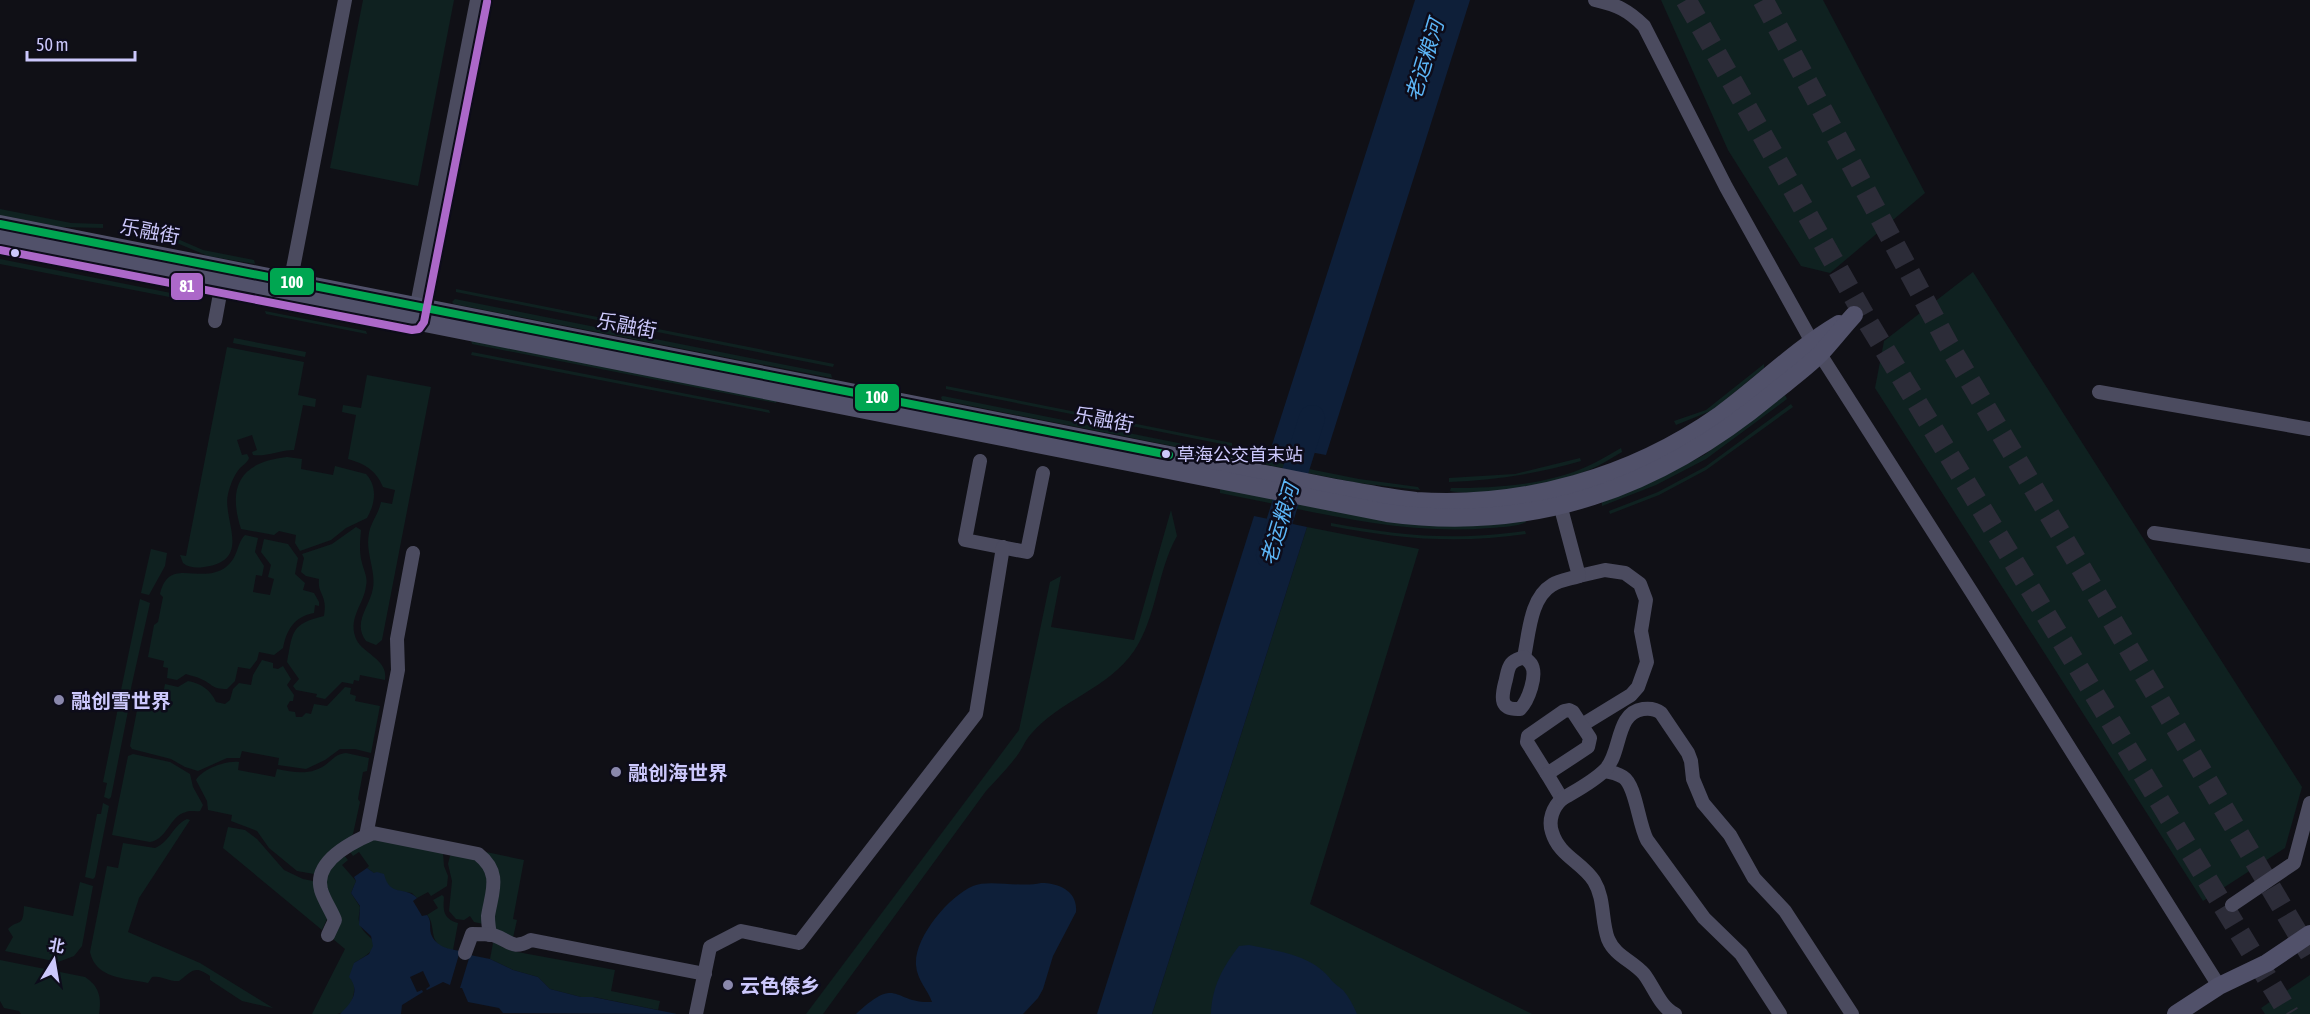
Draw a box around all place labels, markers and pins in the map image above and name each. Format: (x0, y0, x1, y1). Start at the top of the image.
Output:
unlabelled marker (9, 247, 21, 259)
place label: 草海公交首末站 (1177, 444, 1303, 465)
marker: 草海公交首末站 (1160, 448, 1172, 460)
place label: 融创雪世界 (71, 689, 171, 712)
marker: 融创雪世界 (52, 693, 66, 707)
place label: 融创海世界 (628, 761, 728, 784)
marker: 融创海世界 (609, 765, 623, 779)
place label: 云色傣乡 (740, 974, 820, 997)
marker: 云色傣乡 (721, 978, 735, 992)

